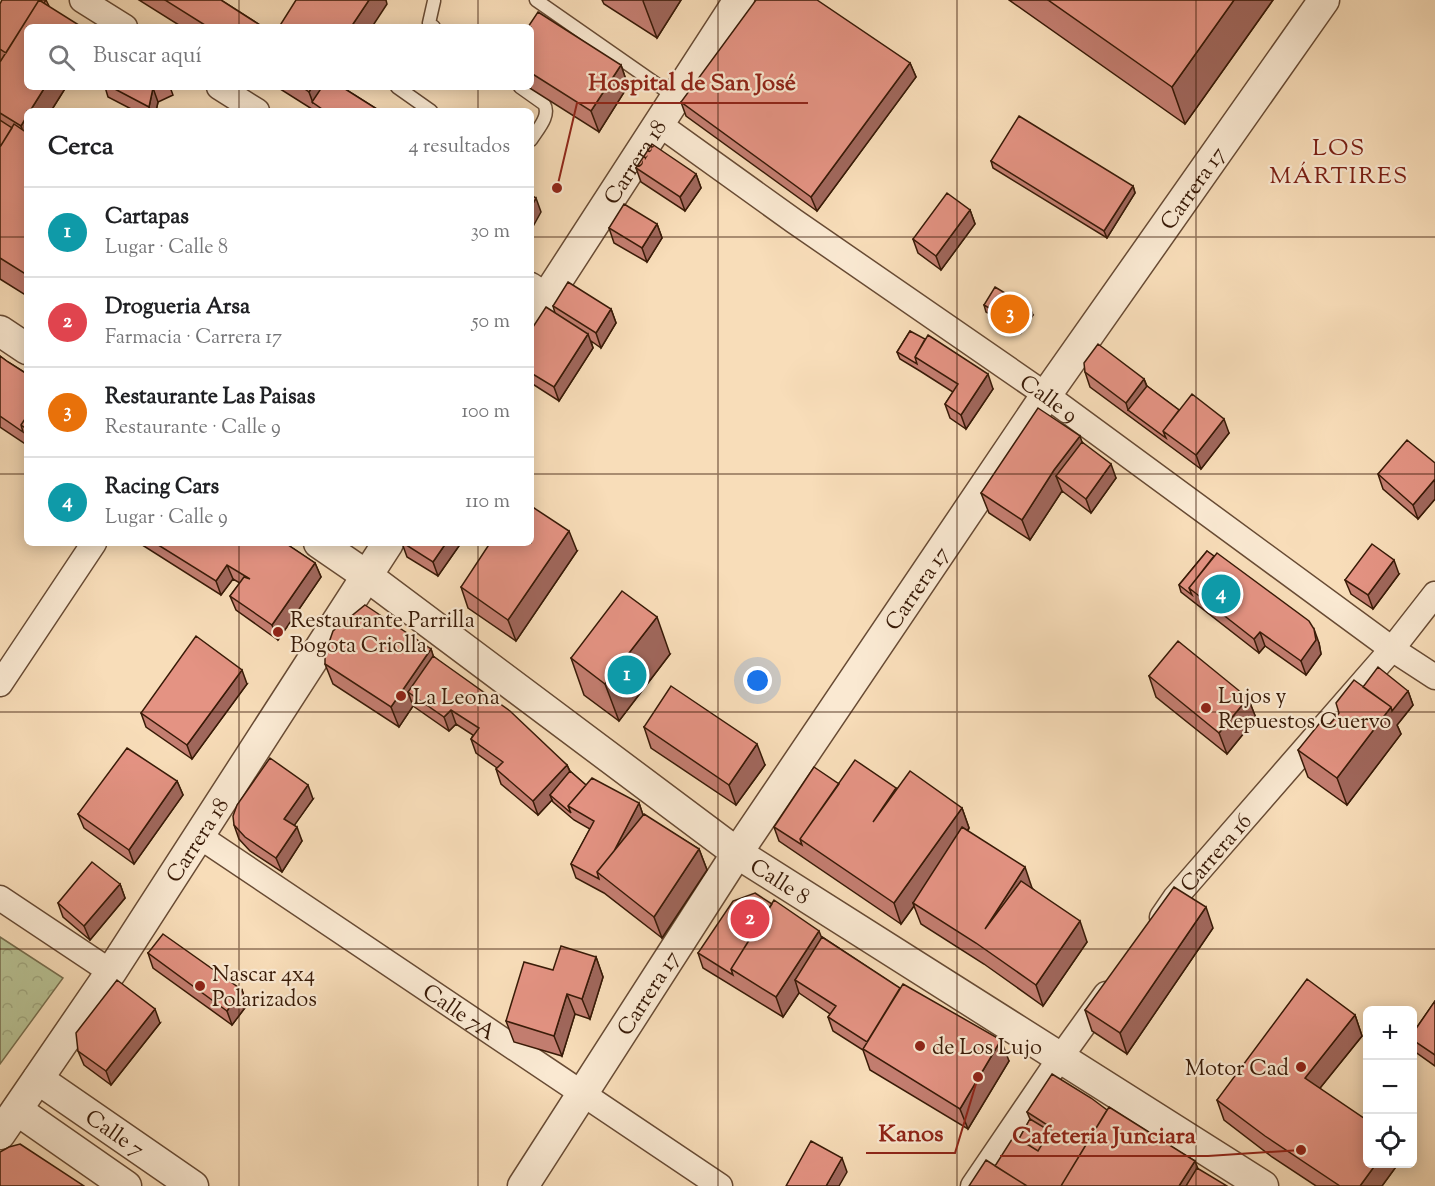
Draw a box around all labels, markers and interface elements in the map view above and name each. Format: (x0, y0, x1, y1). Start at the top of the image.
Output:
search box (24, 24, 534, 90)
icon: search (45, 41, 78, 74)
text: Buscar aquí (93, 41, 202, 73)
callout: Hospital de San José (577, 61, 808, 103)
text: Hospital de San José (588, 67, 796, 101)
street label: Carrera 18 (597, 114, 676, 212)
text: Cerca (48, 129, 114, 166)
district label: LOS MÁRTIRES (1269, 132, 1409, 194)
text: 4 resultados (408, 133, 510, 162)
street label: Carrera 17 (1154, 141, 1235, 238)
text: Cartapas (105, 202, 189, 234)
text: 1 (64, 218, 71, 247)
text: 30 m (471, 218, 510, 247)
text: Lugar · Calle 8 (105, 234, 228, 263)
text: Drogueria Arsa (105, 292, 250, 324)
pin: 3 (990, 292, 1030, 336)
text: 2 (63, 308, 72, 337)
text: 50 m (472, 308, 510, 337)
text: Farmacia · Carrera 17 (105, 324, 282, 353)
street label: Calle 9 (1012, 368, 1084, 432)
text: Restaurante Las Paisas (105, 382, 315, 414)
text: 3 (63, 398, 72, 427)
text: 100 m (461, 398, 510, 427)
text: Restaurante · Calle 9 (105, 414, 281, 443)
text: Racing Cars (105, 472, 219, 504)
text: 4 (62, 488, 73, 517)
text: 110 m (465, 488, 510, 517)
text: Lugar · Calle 9 (105, 504, 228, 533)
street label: Carrera 17 (879, 541, 959, 638)
pin: 4 (1202, 572, 1240, 616)
place label: Restaurante Parrilla Bogota Criolla (290, 606, 475, 663)
marker: Restaurante Parrilla Bogota Criolla (271, 625, 285, 639)
pin: 1 (608, 652, 646, 698)
your location (743, 666, 772, 695)
place label: Lujos y Repuestos Cuervo (1218, 682, 1391, 739)
place label: La Leona (413, 683, 500, 715)
marker: La Leona (394, 689, 408, 703)
marker: Lujos y Repuestos Cuervo (1199, 701, 1213, 715)
street label: Carrera 18 (160, 792, 238, 890)
street label: Carrera 16 (1174, 807, 1261, 901)
street label: Calle 8 (743, 852, 815, 914)
pin: 2 (730, 896, 770, 942)
street label: Carrera 17 (611, 945, 689, 1043)
place label: Nascar 4x4 Polarizados (212, 960, 317, 1017)
street label: Calle 7A (415, 977, 501, 1050)
marker: Nascar 4x4 Polarizados (193, 979, 207, 993)
map controls (1363, 1006, 1417, 1168)
button: + (1363, 1006, 1417, 1060)
place label: de Los Lujo (932, 1033, 1042, 1065)
marker: de Los Lujo (913, 1039, 927, 1053)
place label: Motor Cad (1185, 1054, 1289, 1086)
marker: Motor Cad (1294, 1060, 1308, 1074)
button: − (1363, 1060, 1417, 1114)
street label: Calle 7 (78, 1103, 150, 1167)
callout: Kanos (866, 1111, 955, 1153)
callout: Cafeteria Junciara (1000, 1114, 1208, 1156)
button: locate (1363, 1114, 1417, 1168)
text: Kanos (879, 1118, 943, 1152)
text: Cafeteria Junciara (1012, 1120, 1197, 1154)

